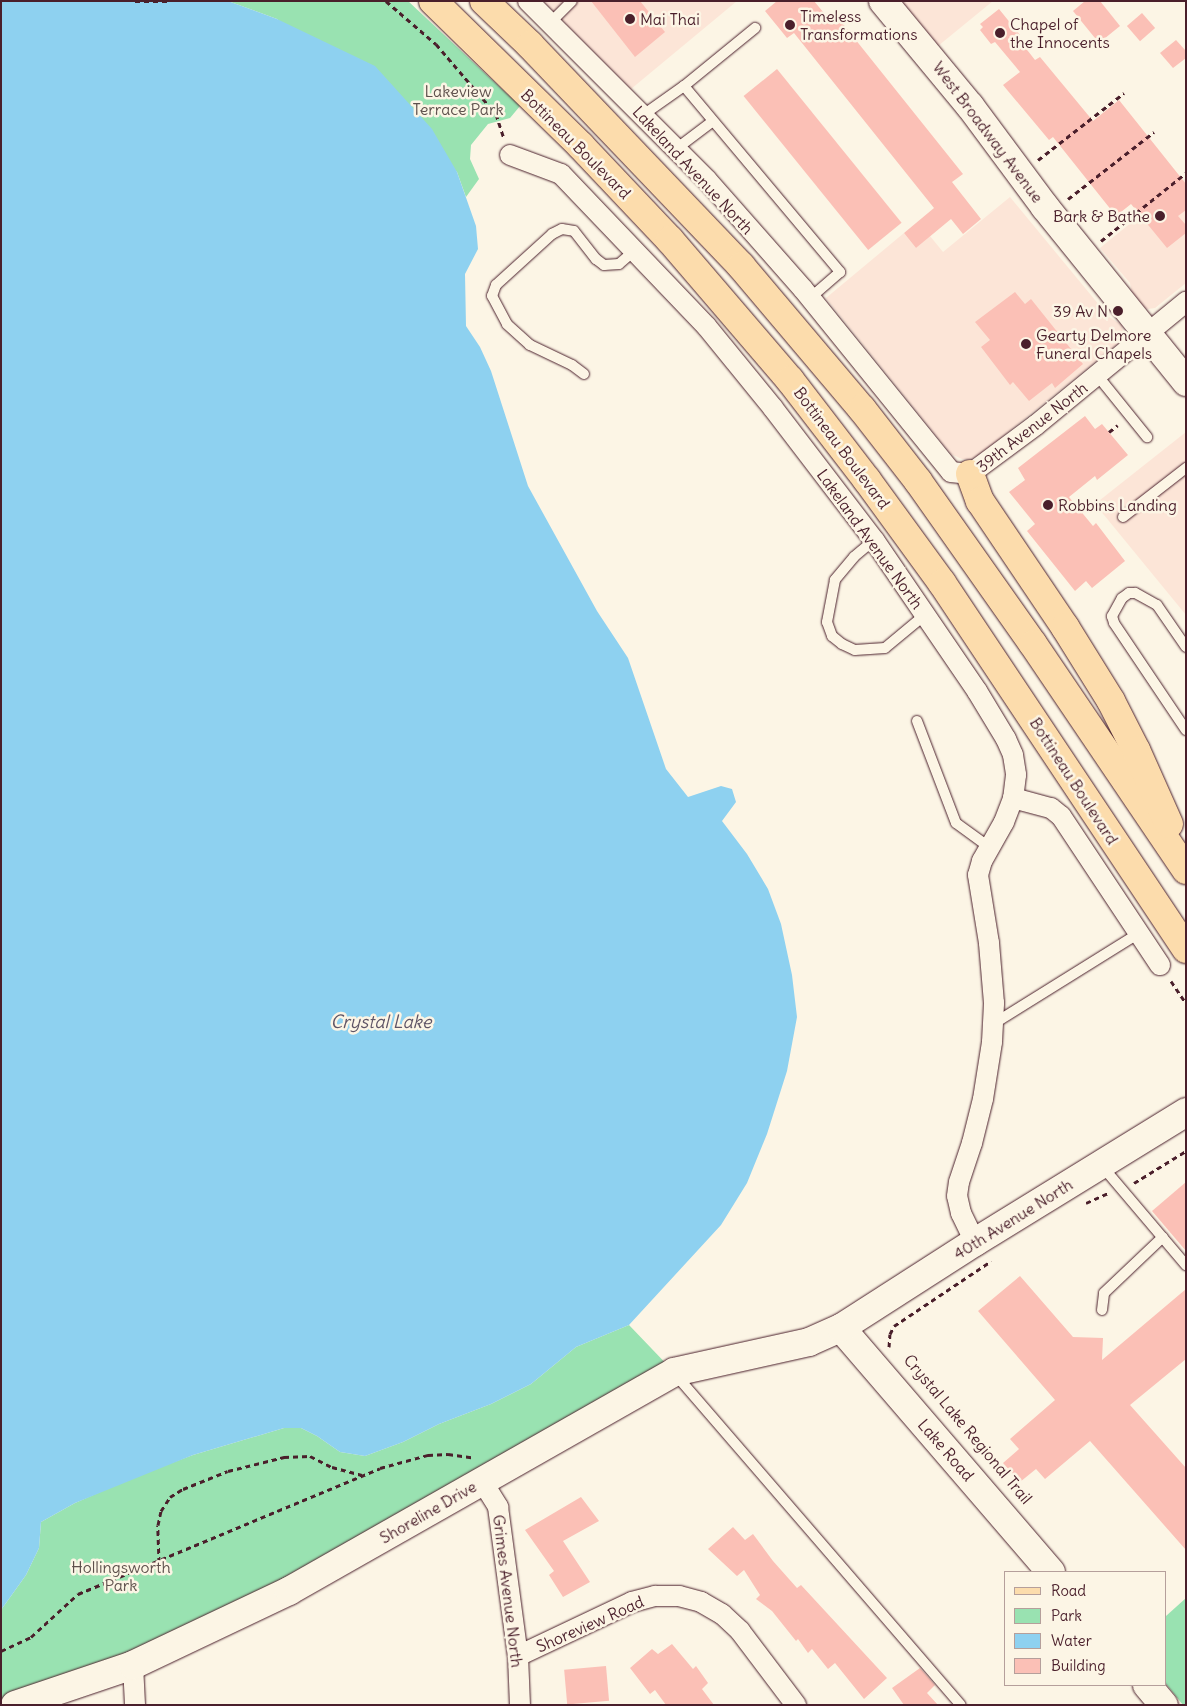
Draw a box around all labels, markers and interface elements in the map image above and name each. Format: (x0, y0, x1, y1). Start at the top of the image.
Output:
place label: Timeless Transformations (800, 6, 918, 44)
place label: Mai Thai (640, 9, 700, 29)
marker: Mai Thai (624, 13, 636, 25)
place label: Chapel of the Innocents (1010, 14, 1110, 52)
marker: Timeless Transformations (784, 19, 796, 31)
marker: Chapel of the Innocents (994, 27, 1006, 39)
street label: West Broadway Avenue (929, 58, 1047, 206)
park label: Lakeview Terrace Park (412, 81, 504, 119)
street label: Bottineau Boulevard (517, 85, 635, 203)
street label: Lakeland Avenue North (629, 102, 757, 238)
place label: Bark & Bathe (1053, 206, 1150, 226)
marker: Bark & Bathe (1154, 210, 1166, 222)
place label: 39 Av N (1053, 301, 1108, 321)
marker: 39 Av N (1112, 305, 1124, 317)
place label: Gearty Delmore Funeral Chapels (1036, 325, 1152, 363)
marker: Gearty Delmore Funeral Chapels (1020, 338, 1032, 350)
street label: 39th Avenue North (973, 378, 1091, 476)
street label: Bottineau Boulevard (790, 383, 894, 513)
street label: Lakeland Avenue North (813, 465, 927, 613)
place label: Robbins Landing (1058, 495, 1177, 515)
marker: Robbins Landing (1042, 499, 1054, 511)
street label: Bottineau Boulevard (1026, 714, 1122, 848)
water label: Crystal Lake (331, 1011, 431, 1033)
street label: 40th Avenue North (950, 1175, 1076, 1263)
street label: Crystal Lake Regional Trail (900, 1350, 1036, 1508)
street label: Lake Road (914, 1415, 978, 1485)
street label: Shoreline Drive (376, 1477, 480, 1547)
street label: Grimes Avenue North (489, 1513, 527, 1669)
park label: Hollingsworth Park (71, 1557, 171, 1595)
legend (1004, 1571, 1167, 1686)
text: Road (1051, 1581, 1086, 1600)
street label: Shoreview Road (533, 1592, 647, 1656)
text: Park (1051, 1606, 1082, 1625)
text: Water (1051, 1631, 1092, 1650)
text: Building (1051, 1656, 1106, 1675)

